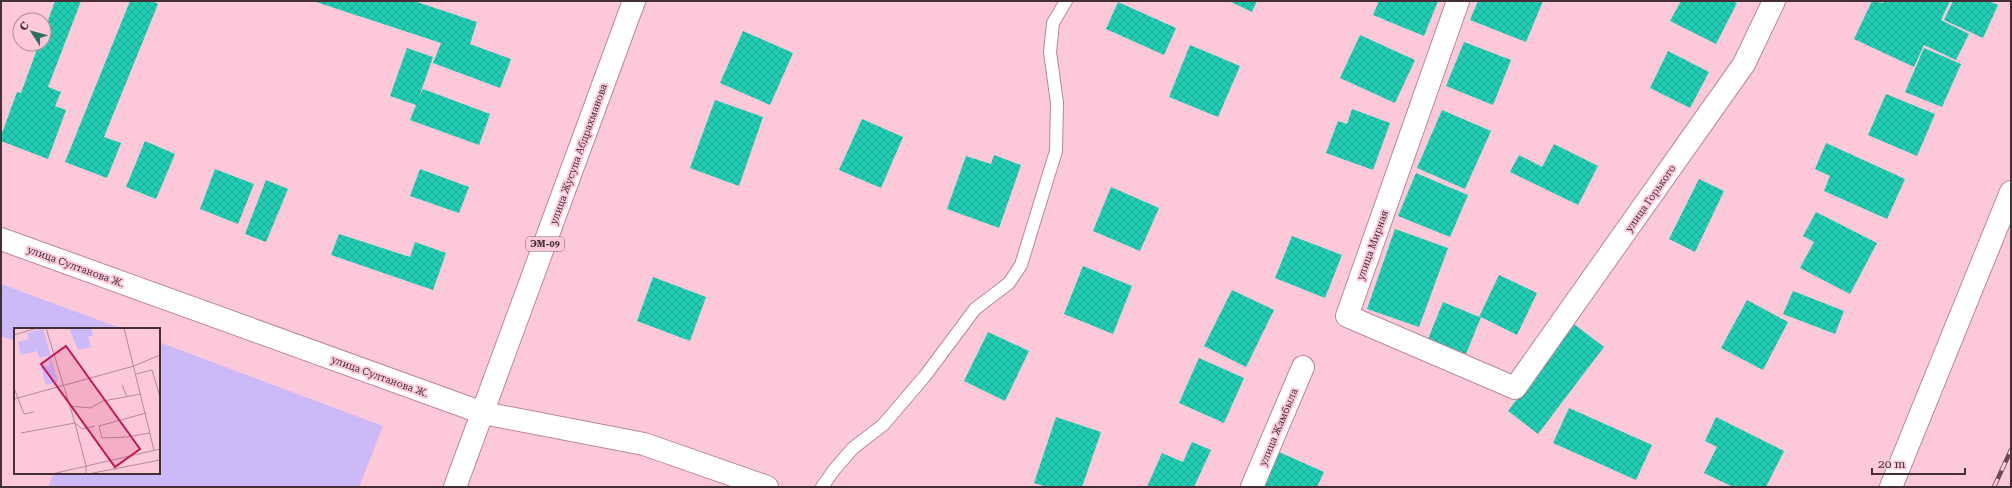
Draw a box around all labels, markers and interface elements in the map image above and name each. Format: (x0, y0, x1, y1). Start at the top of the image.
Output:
north arrow (12, 12, 52, 52)
text: С (17, 19, 32, 33)
street label: улица Жусупа Абдрахманова (548, 82, 609, 226)
street label: улица Горького (1623, 163, 1678, 234)
street label: улица Мирная (1355, 209, 1390, 282)
road number: ЭМ-09 (526, 237, 564, 251)
street label: улица Султанова Ж. (26, 244, 126, 289)
inset map (14, 328, 160, 474)
street label: улица Султанова Ж. (330, 354, 430, 399)
street label: улица Жамбыла (1257, 386, 1300, 468)
scale bar (1872, 450, 1965, 476)
text: 20 m (1878, 457, 1905, 471)

